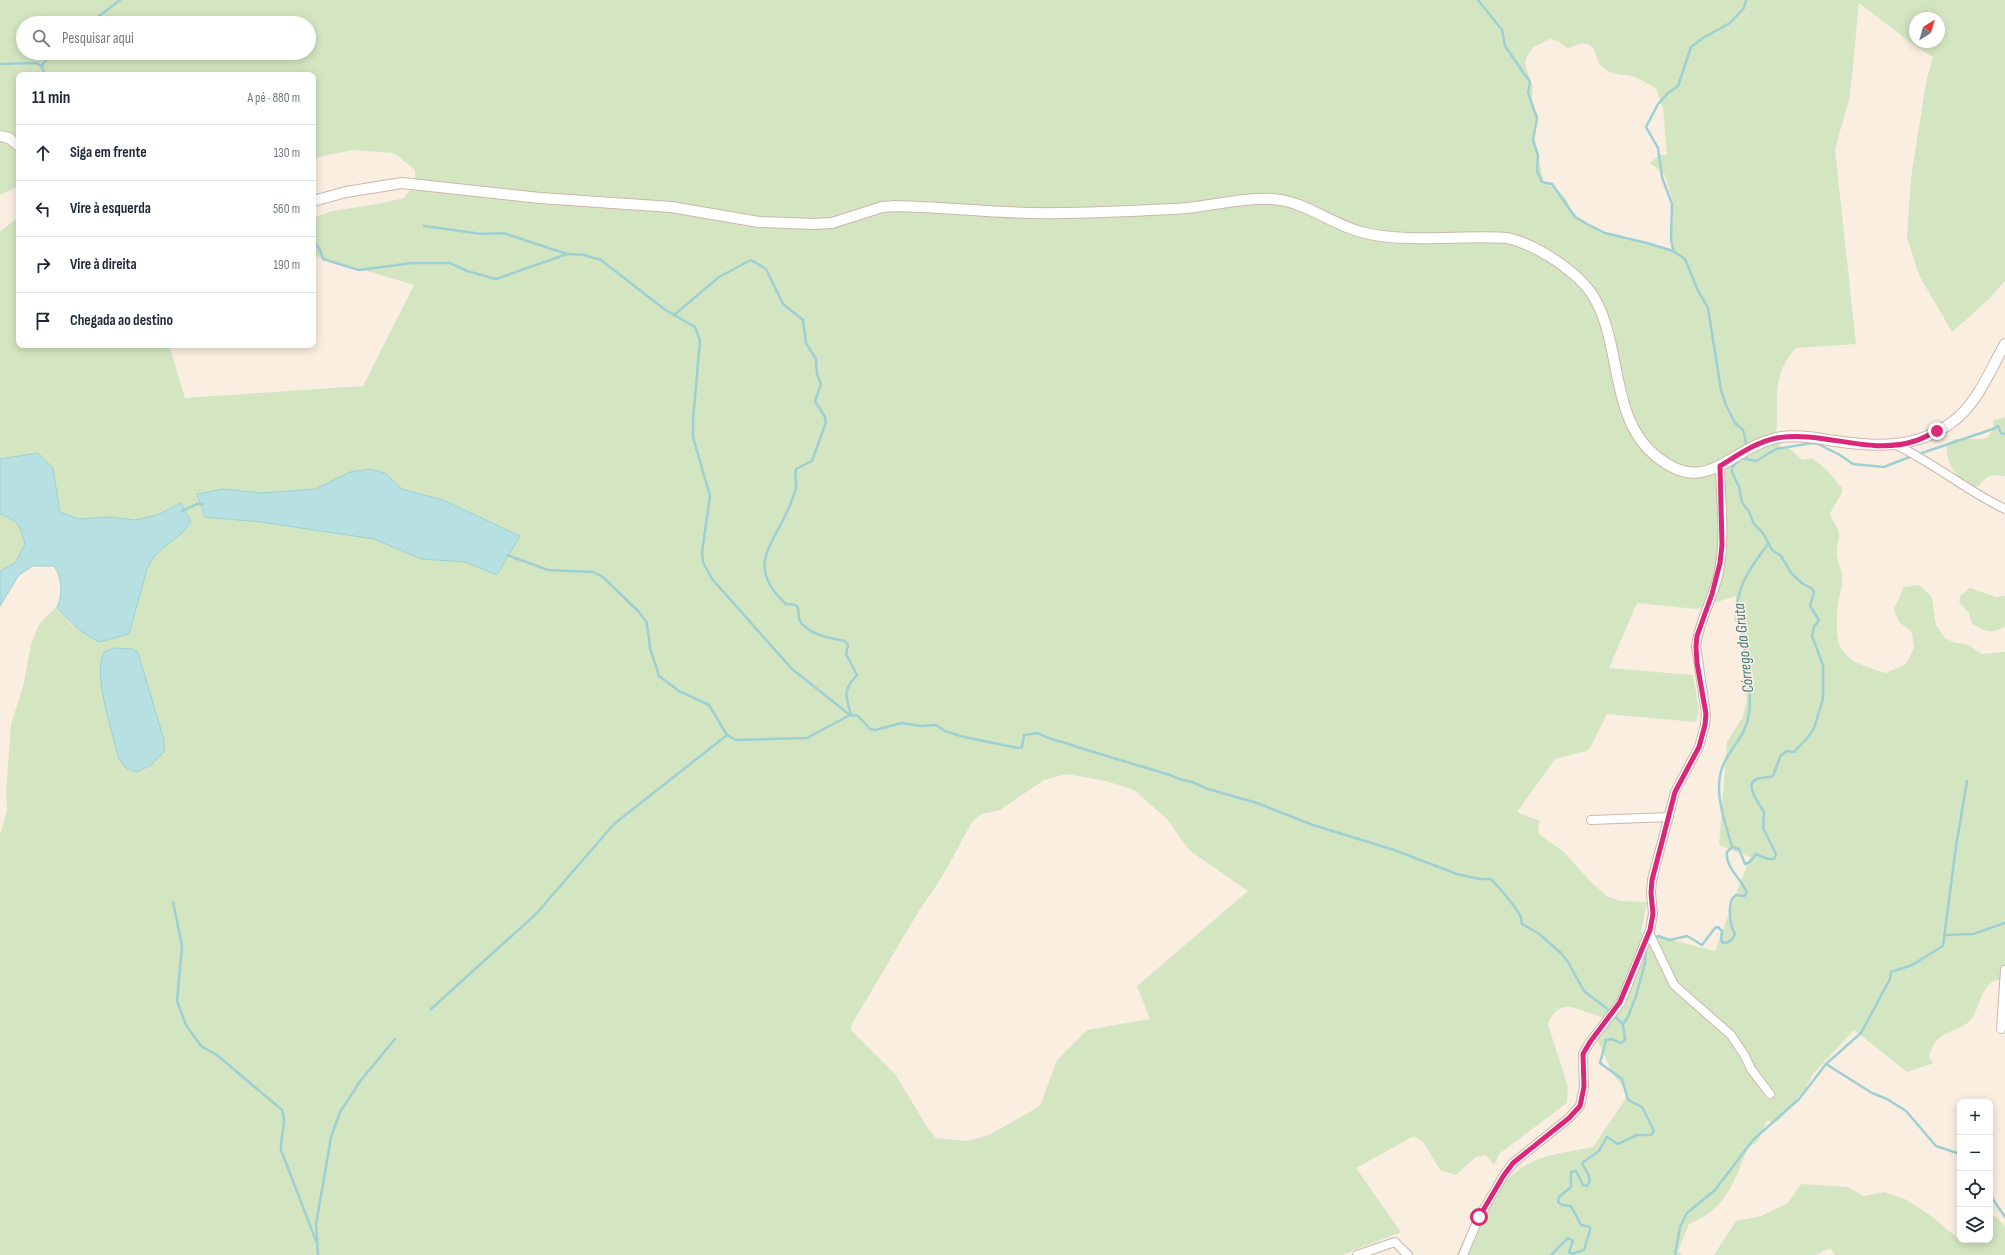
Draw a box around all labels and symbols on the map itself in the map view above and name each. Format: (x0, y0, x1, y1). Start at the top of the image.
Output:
north arrow (1909, 12, 1945, 48)
route end (1928, 422, 1946, 440)
water label: Córrego da Gruta (1730, 602, 1758, 694)
route start (1470, 1208, 1488, 1226)

